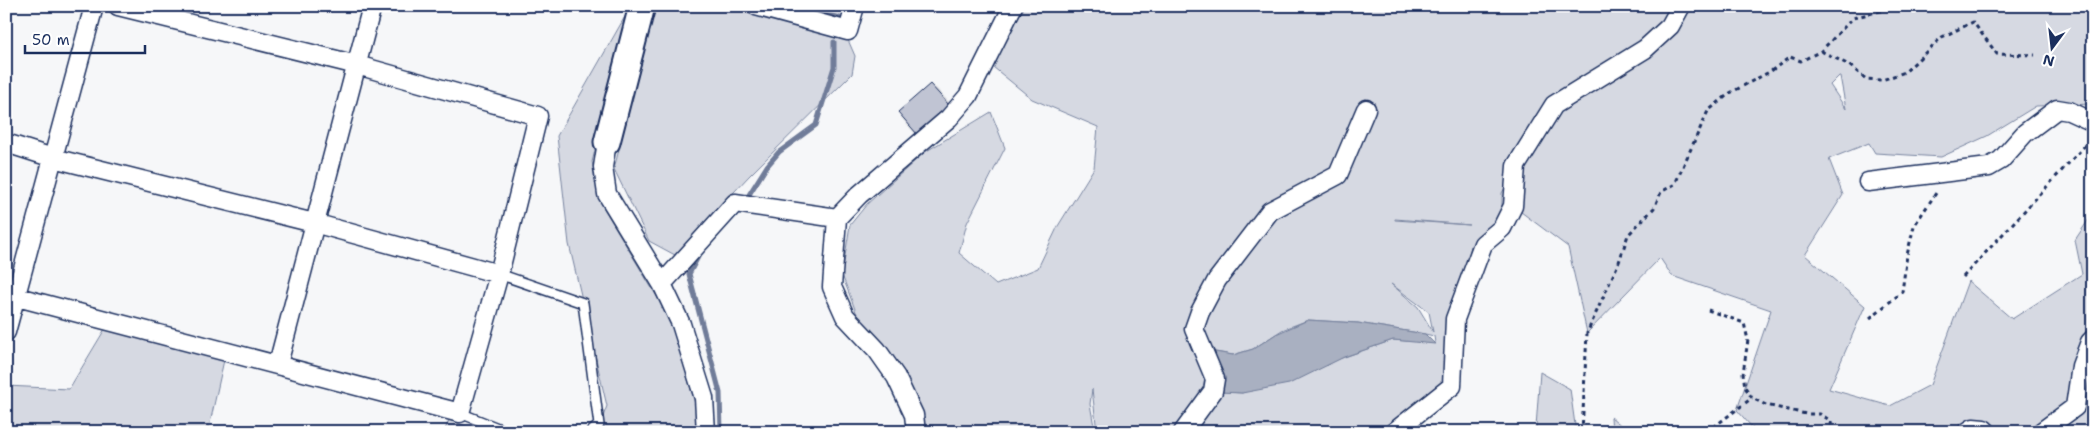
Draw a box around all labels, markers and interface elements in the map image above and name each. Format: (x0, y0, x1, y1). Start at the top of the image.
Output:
scale bar (25, 22, 145, 54)
north arrow (2026, 22, 2076, 72)
text: 50 m (32, 30, 70, 50)
text: N (2041, 50, 2056, 71)

